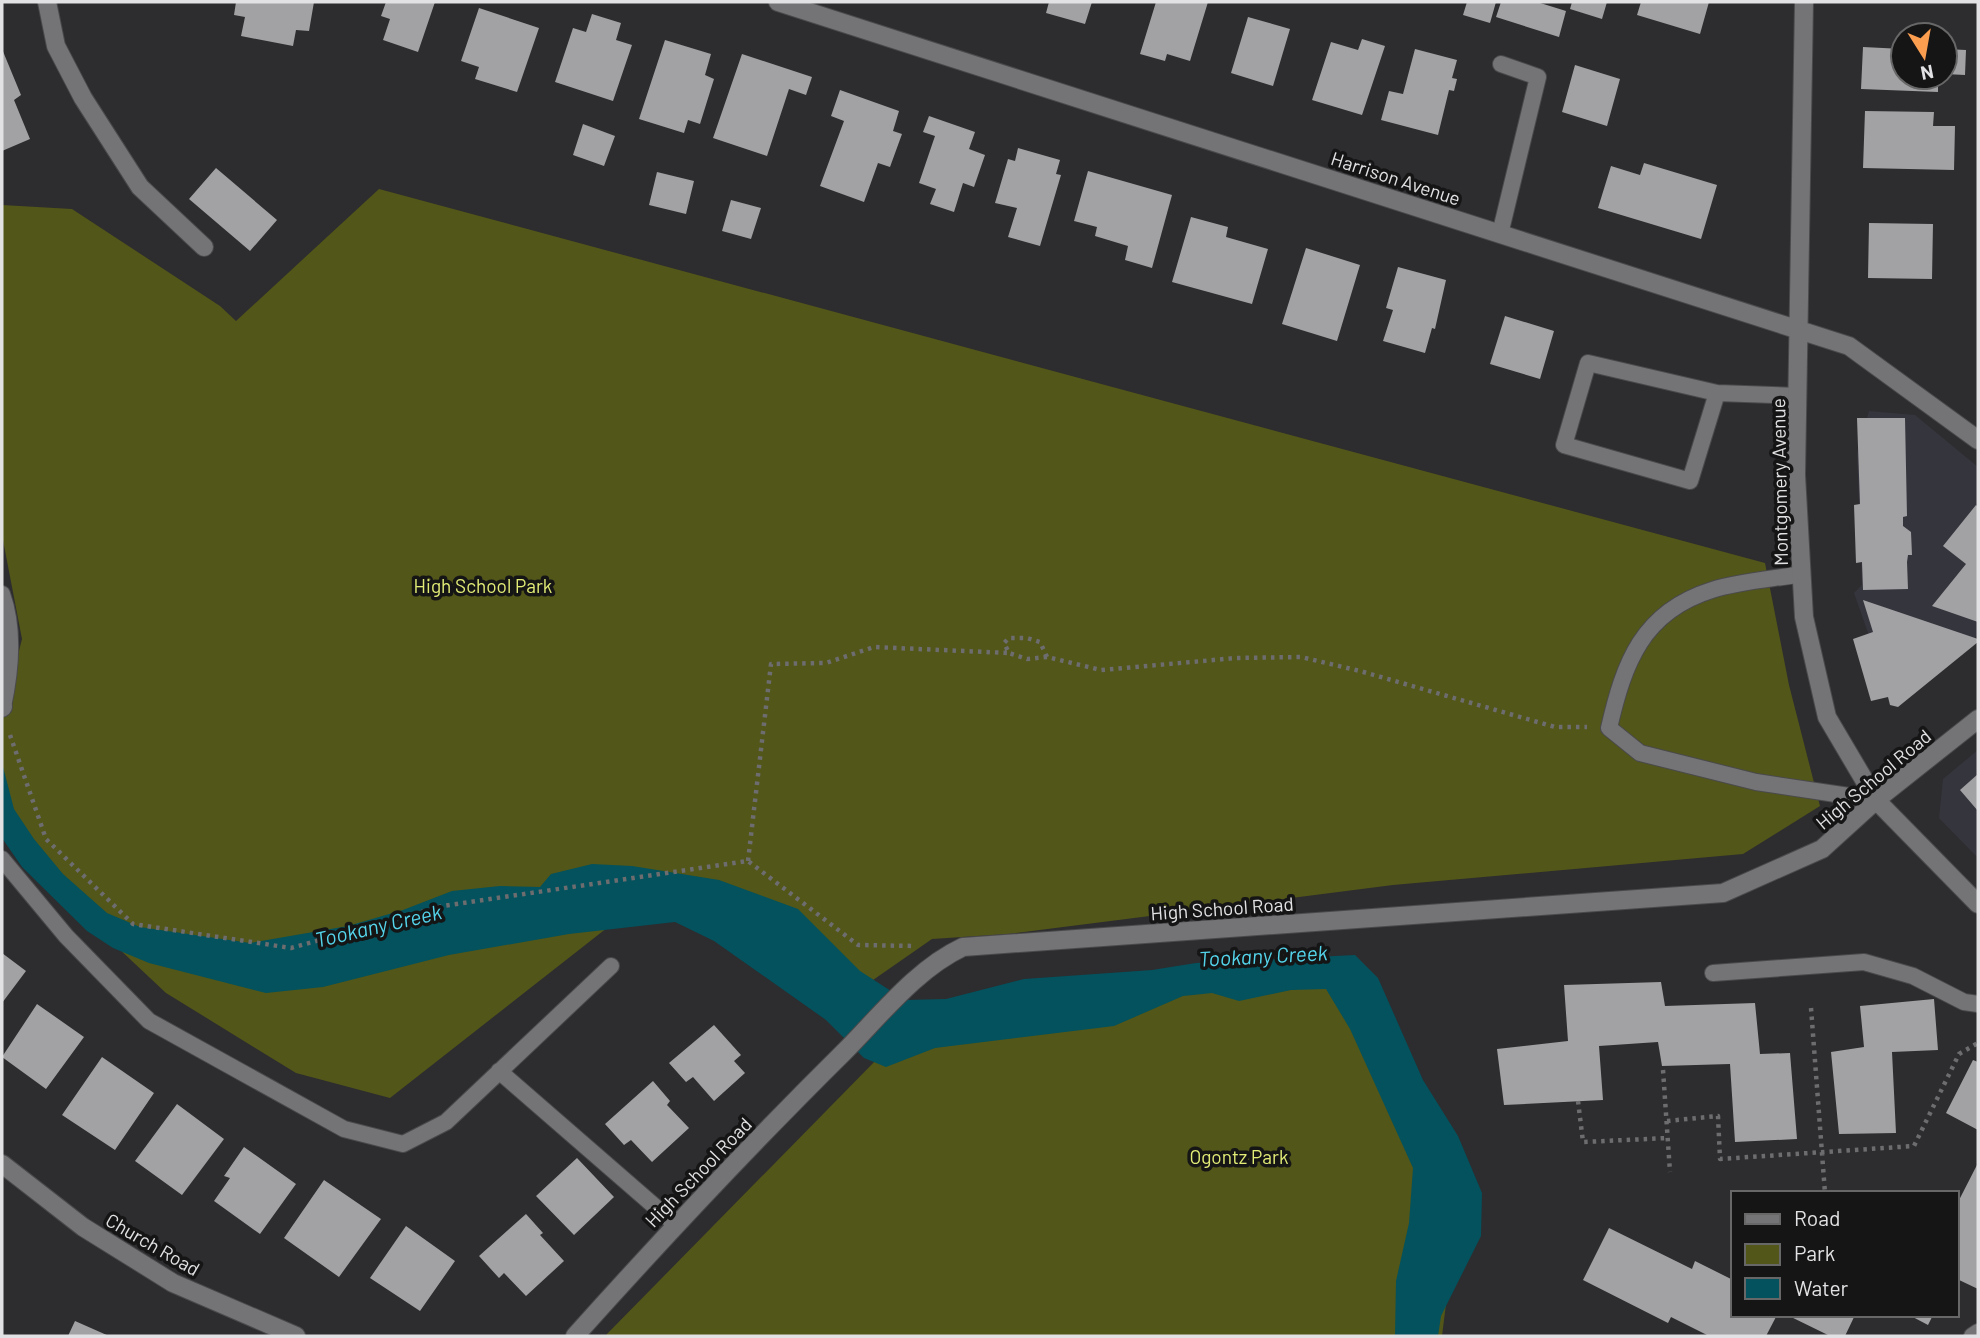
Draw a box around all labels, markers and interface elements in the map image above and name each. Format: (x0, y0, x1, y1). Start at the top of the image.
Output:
north arrow (1889, 21, 1959, 91)
text: N (1919, 61, 1936, 86)
street label: Harrison Avenue (1328, 146, 1464, 210)
street label: Montgomery Avenue (1766, 398, 1792, 566)
park label: High School Park (414, 574, 552, 597)
street label: High School Road (1811, 724, 1935, 834)
street label: High School Road (1150, 892, 1294, 924)
water label: Tookany Creek (312, 898, 445, 952)
water label: Tookany Creek (1198, 939, 1329, 971)
street label: High School Road (640, 1112, 756, 1232)
park label: Ogontz Park (1190, 1145, 1288, 1168)
legend (1731, 1191, 1959, 1317)
text: Road (1794, 1205, 1840, 1230)
street label: Church Road (102, 1208, 204, 1280)
text: Park (1794, 1240, 1835, 1265)
text: Water (1794, 1275, 1849, 1300)

